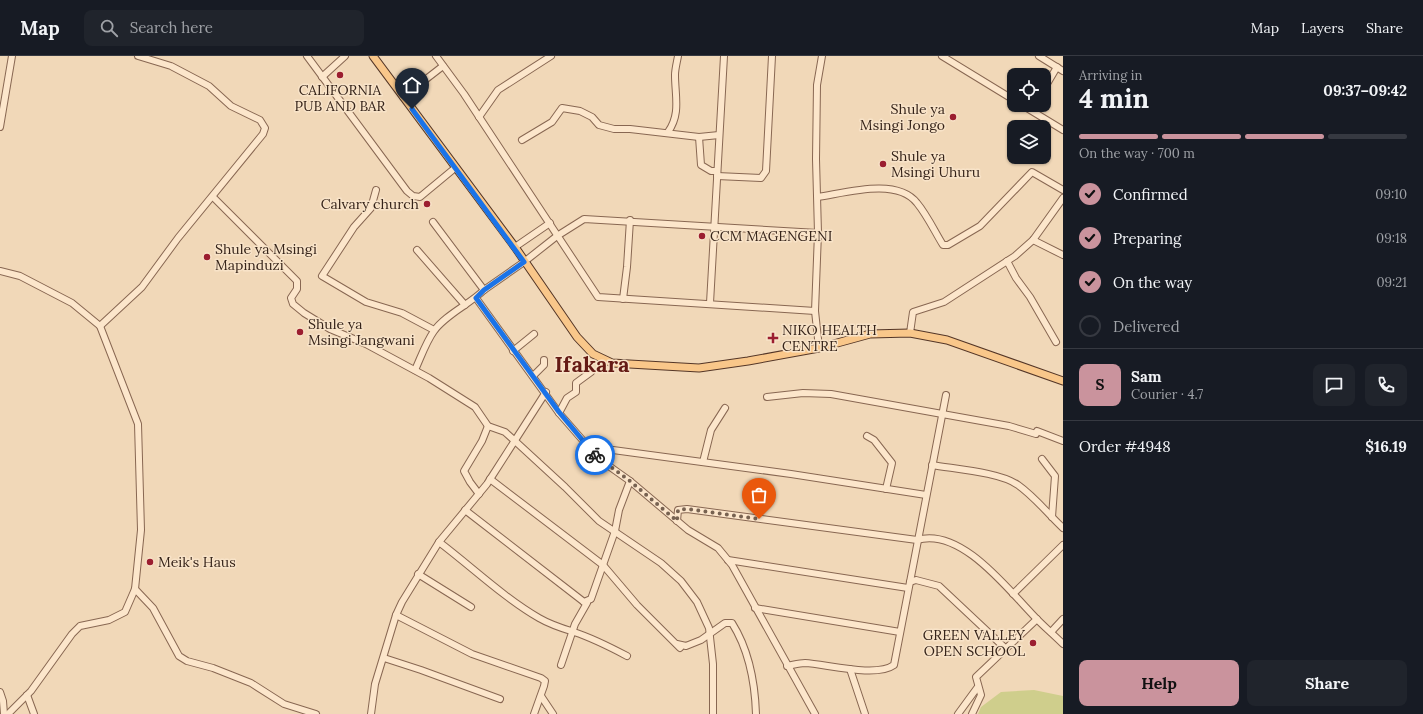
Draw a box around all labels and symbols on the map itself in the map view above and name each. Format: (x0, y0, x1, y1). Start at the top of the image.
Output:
pin (395, 68, 429, 109)
marker: CALIFORNIA PUB AND BAR (335, 70, 345, 80)
place label: CALIFORNIA PUB AND BAR (295, 81, 386, 115)
place label: Shule ya Msingi Jongo (860, 100, 945, 134)
marker: Shule ya Msingi Jongo (948, 112, 958, 122)
place label: Shule ya Msingi Uhuru (891, 147, 980, 181)
marker: Shule ya Msingi Uhuru (878, 159, 888, 169)
place label: Calvary church (321, 195, 419, 213)
marker: Calvary church (422, 199, 432, 209)
place label: CCM MAGENGENI (710, 227, 832, 245)
marker: CCM MAGENGENI (697, 231, 707, 241)
place label: Shule ya Msingi Mapinduzi (215, 240, 317, 274)
marker: Shule ya Msingi Mapinduzi (202, 252, 212, 262)
place label: Shule ya Msingi Jangwani (308, 315, 415, 349)
place label: NIKO HEALTH CENTRE (782, 321, 877, 355)
marker: Shule ya Msingi Jangwani (295, 327, 305, 337)
marker: NIKO HEALTH CENTRE (767, 332, 779, 344)
district label: Ifakara (555, 350, 630, 378)
courier (575, 435, 615, 475)
pin (742, 478, 776, 519)
place label: Meik's Haus (158, 553, 236, 571)
marker: Meik's Haus (145, 557, 155, 567)
place label: GREEN VALLEY OPEN SCHOOL (923, 626, 1026, 660)
marker: GREEN VALLEY OPEN SCHOOL (1028, 638, 1038, 648)

